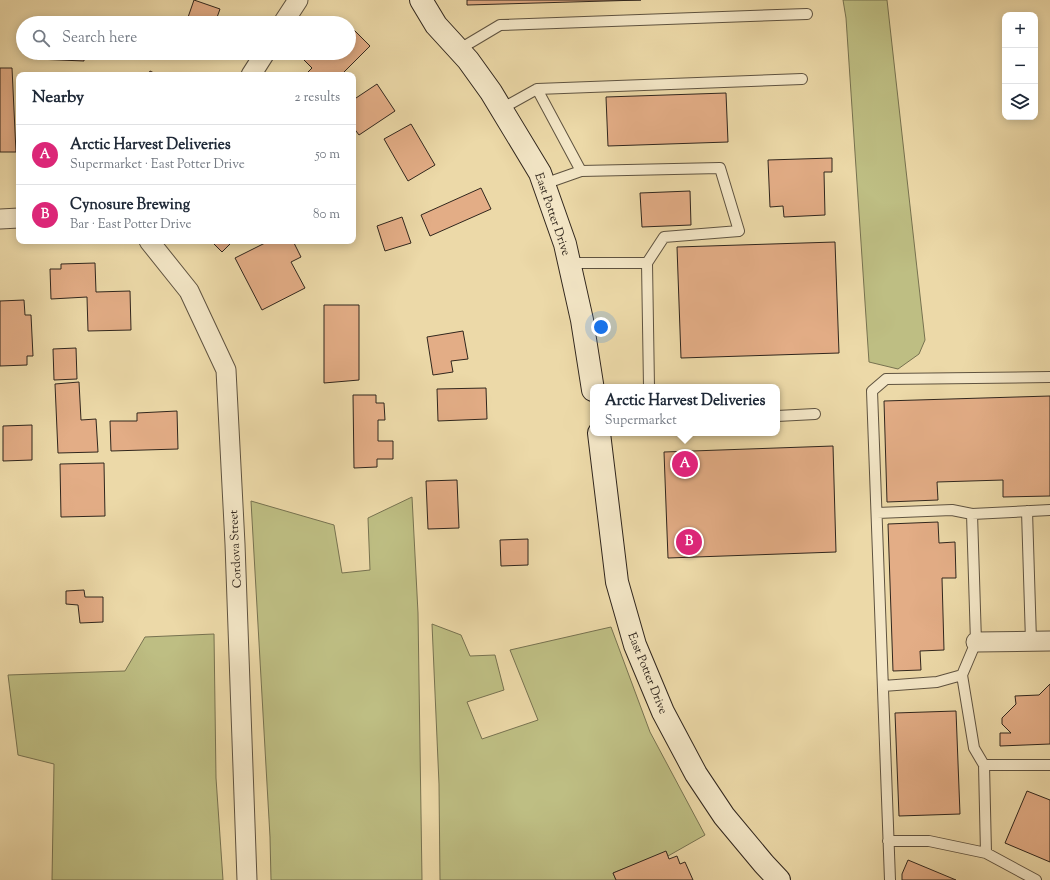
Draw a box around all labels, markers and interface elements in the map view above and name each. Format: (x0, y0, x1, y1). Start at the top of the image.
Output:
map controls (1002, 12, 1038, 120)
button: + (1002, 12, 1038, 48)
search box (16, 16, 356, 60)
icon: search (30, 27, 52, 49)
text: Search here (62, 28, 137, 49)
button: − (1002, 48, 1038, 84)
button: layers (1002, 84, 1038, 120)
text: Nearby (32, 86, 84, 110)
text: 2 results (295, 89, 340, 107)
text: Arctic Harvest Deliveries (70, 135, 231, 156)
text: A (40, 146, 50, 164)
text: 50 m (315, 146, 340, 164)
text: Supermarket · East Potter Drive (70, 156, 245, 174)
street label: East Potter Drive (529, 170, 575, 259)
text: Cynosure Brewing (70, 195, 190, 216)
text: B (41, 206, 49, 224)
text: 80 m (313, 206, 340, 224)
text: Bar · East Potter Drive (70, 216, 192, 234)
your location (591, 317, 611, 337)
popup (590, 384, 780, 436)
text: Arctic Harvest Deliveries (605, 391, 765, 412)
text: Supermarket (605, 412, 677, 430)
pin: A (672, 449, 698, 479)
street label: Cordova Street (225, 509, 247, 589)
pin: B (676, 527, 702, 557)
street label: East Potter Drive (623, 630, 672, 717)

